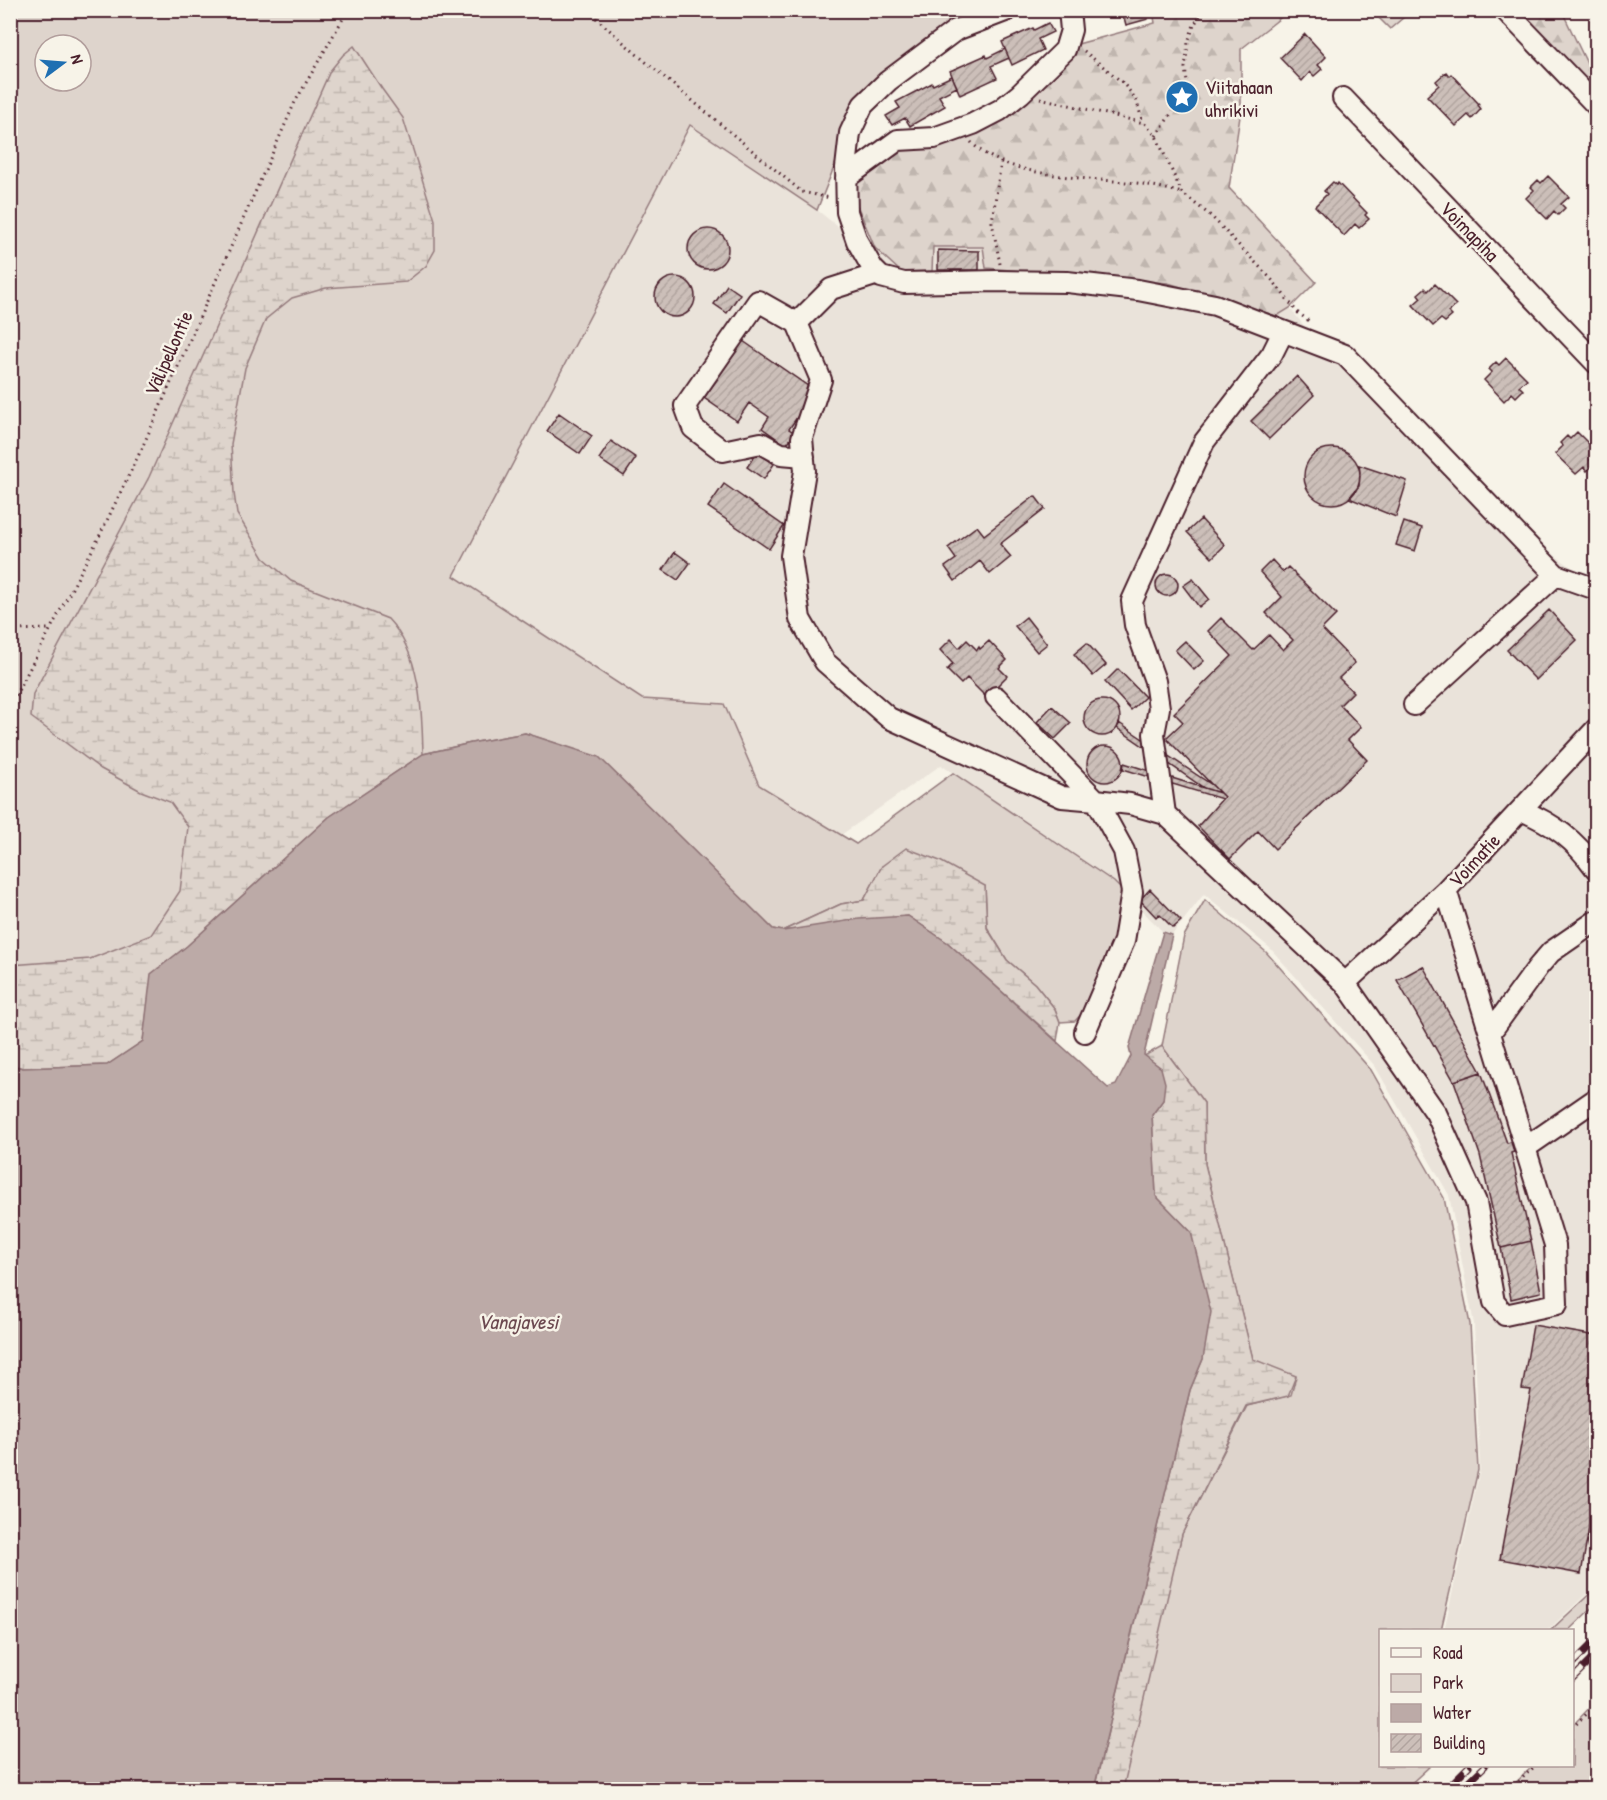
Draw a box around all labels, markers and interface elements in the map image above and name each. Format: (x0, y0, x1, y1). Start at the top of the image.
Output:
north arrow (33, 33, 93, 93)
text: N (66, 52, 89, 66)
place label: Viitahaan uhrikivi (1205, 73, 1273, 123)
place icon: Viitahaan uhrikivi (1164, 79, 1200, 115)
street label: Voimapiha (1434, 195, 1506, 267)
street label: Välipellontie (137, 306, 199, 400)
street label: Voimatie (1442, 827, 1506, 893)
water label: Vanajavesi (478, 1307, 561, 1336)
legend (1379, 1629, 1574, 1767)
text: Road (1433, 1640, 1463, 1665)
text: Park (1433, 1670, 1464, 1695)
text: Water (1433, 1700, 1471, 1725)
text: Building (1433, 1730, 1485, 1755)

